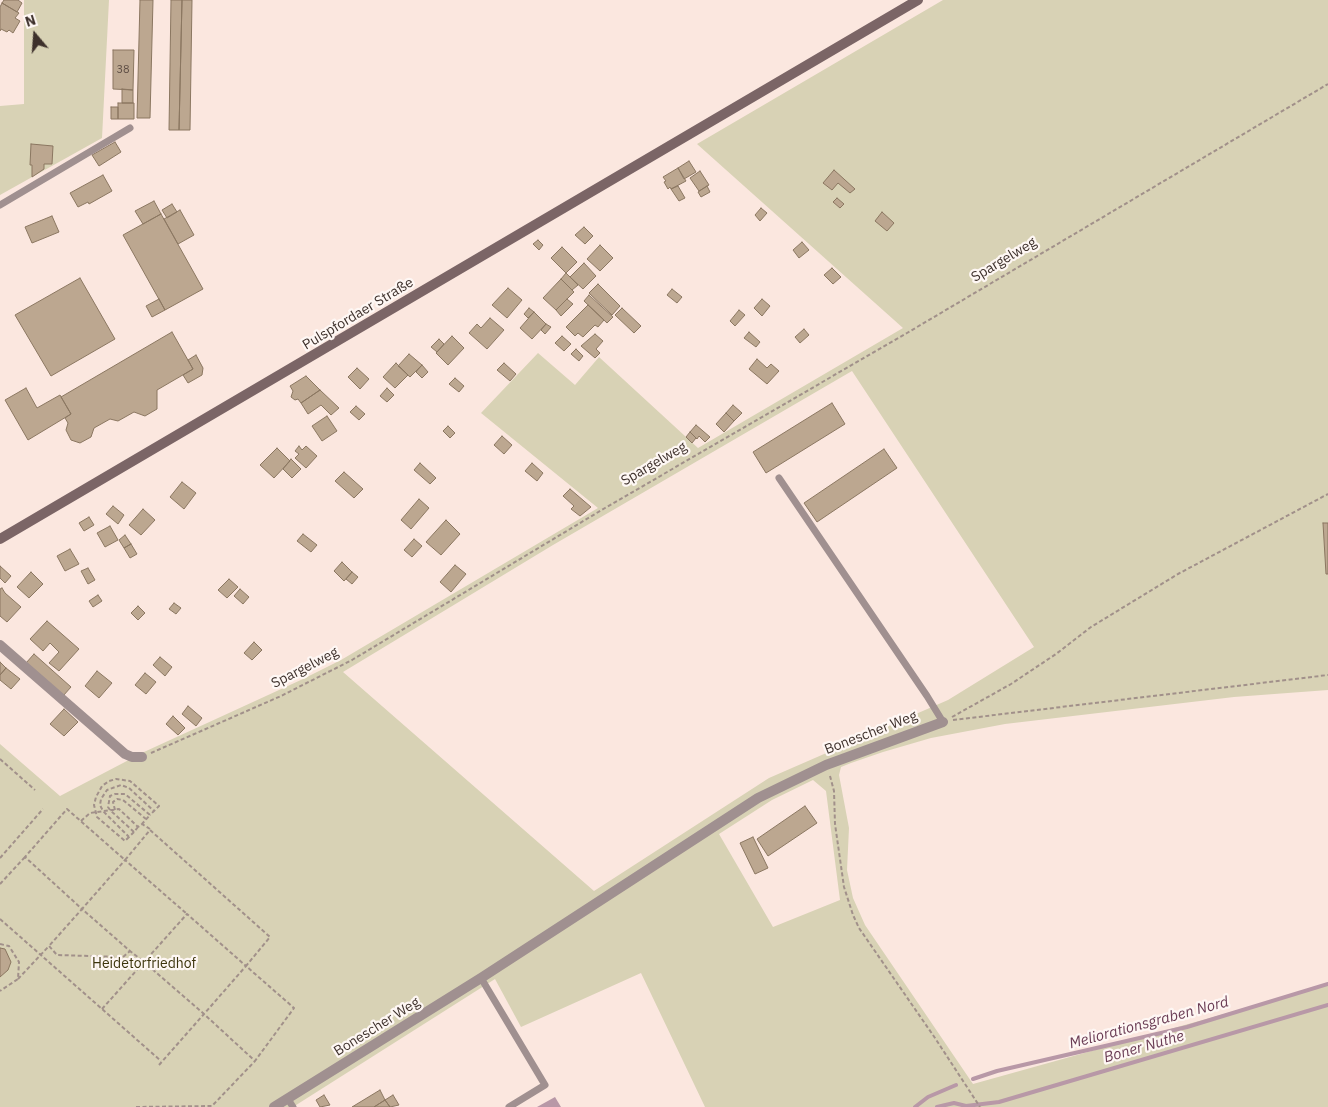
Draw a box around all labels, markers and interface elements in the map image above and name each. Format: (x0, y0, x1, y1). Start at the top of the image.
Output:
north arrow (10, 10, 60, 60)
text: N (23, 11, 38, 31)
house number: 38 (116, 63, 130, 77)
street label: Spargelweg (968, 234, 1040, 286)
street label: Pulspfordaer Straße (299, 274, 417, 354)
street label: Spargelweg (618, 438, 690, 490)
street label: Spargelweg (269, 644, 341, 692)
street label: Bonescher Weg (822, 708, 920, 758)
park label: Heidetorfriedhof (92, 956, 196, 972)
water label: Meliorationsgraben Nord (1067, 993, 1231, 1053)
street label: Bonescher Weg (331, 994, 423, 1060)
water label: Boner Nuthe (1102, 1027, 1186, 1067)

